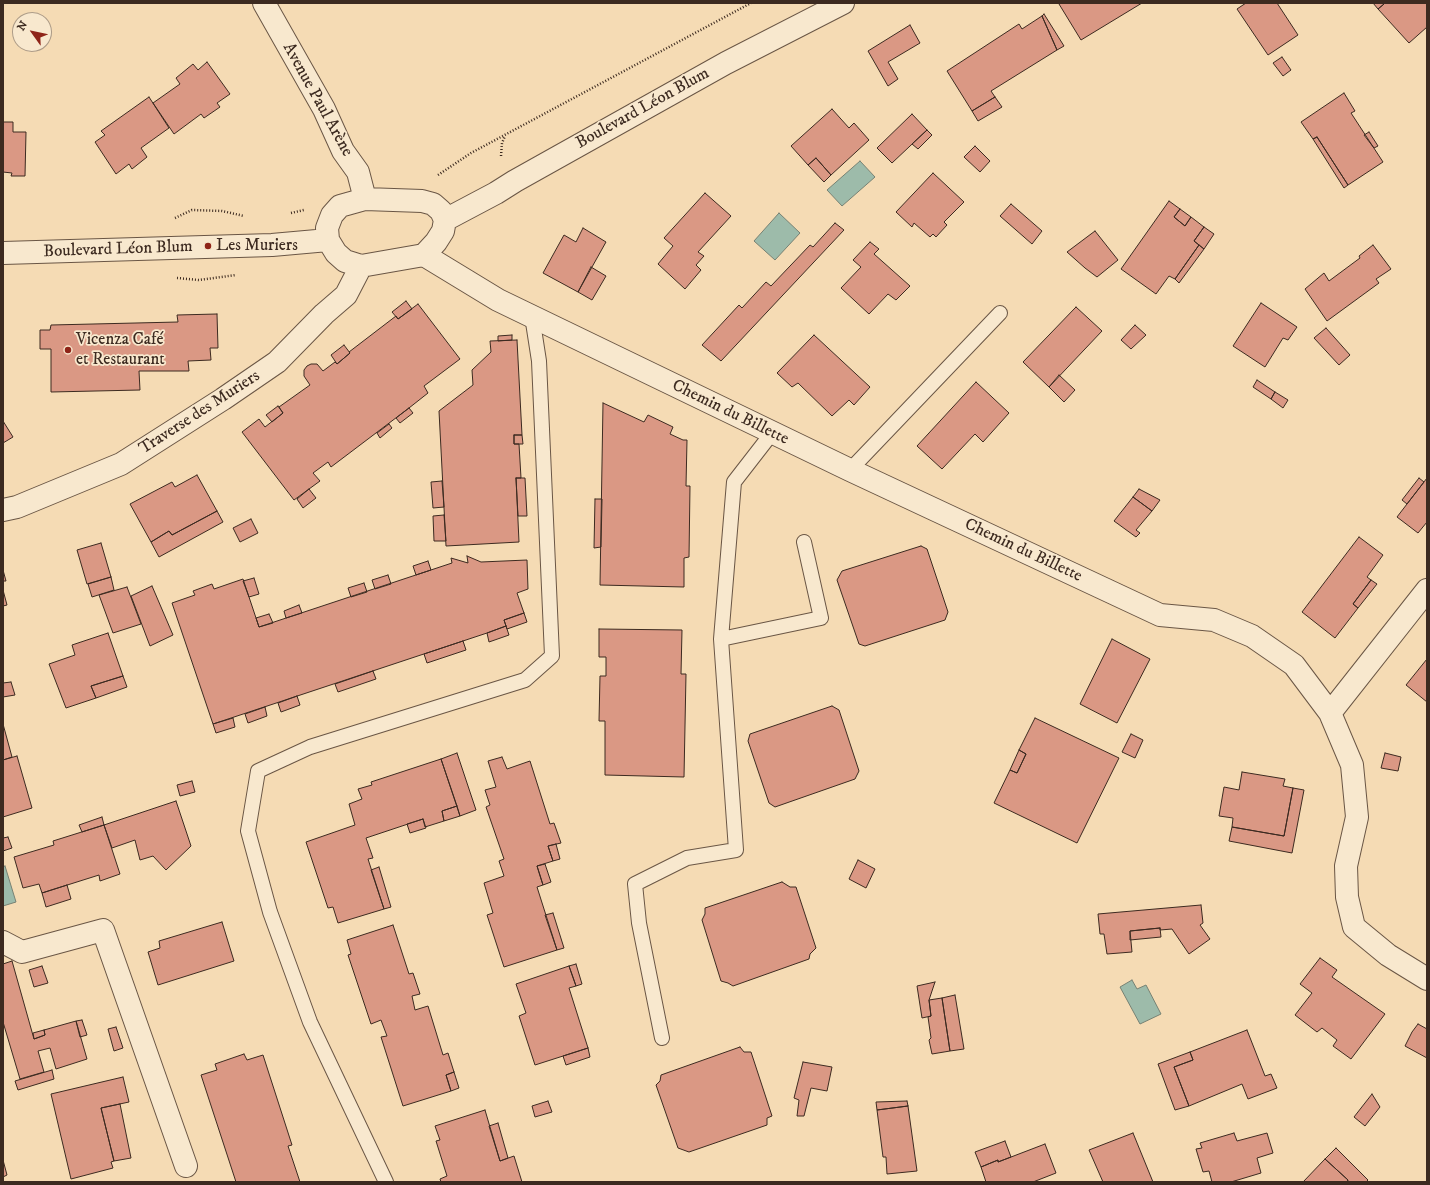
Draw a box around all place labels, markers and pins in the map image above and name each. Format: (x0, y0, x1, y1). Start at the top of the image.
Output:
place label: Les Muriers (216, 236, 298, 256)
marker: Les Muriers (203, 241, 213, 251)
place label: Vicenza Café et Restaurant (76, 330, 165, 370)
marker: Vicenza Café et Restaurant (63, 345, 73, 355)

